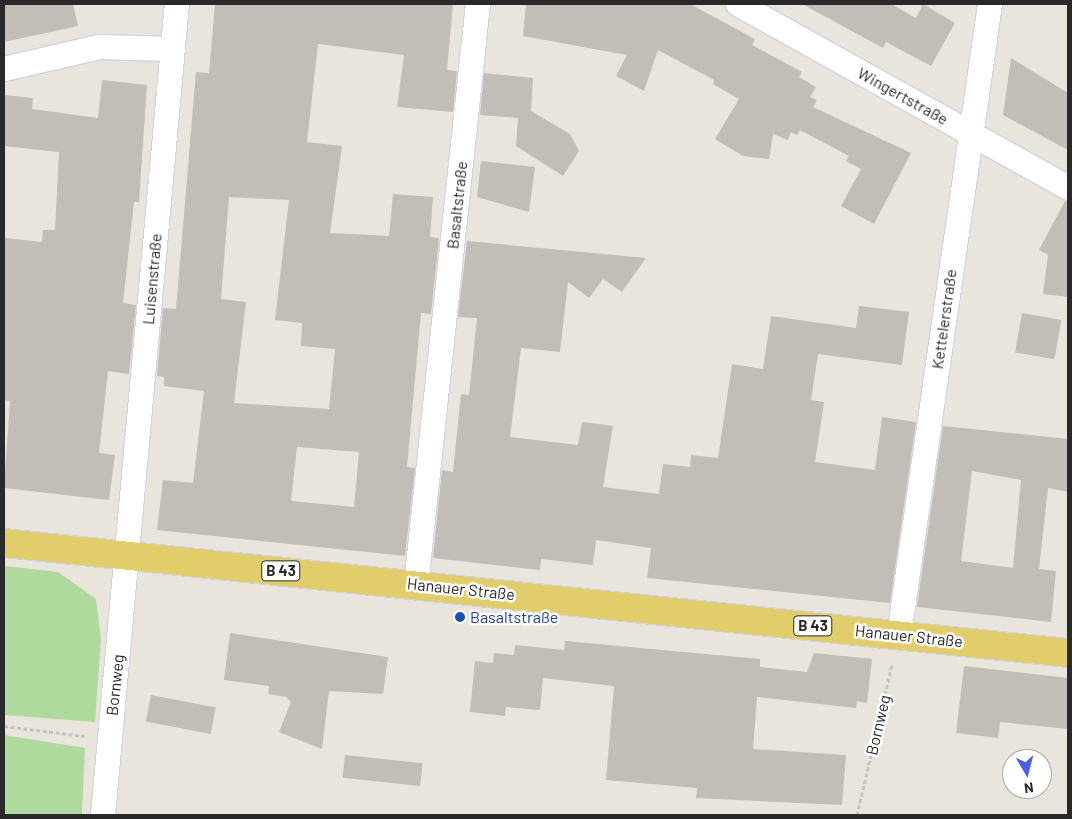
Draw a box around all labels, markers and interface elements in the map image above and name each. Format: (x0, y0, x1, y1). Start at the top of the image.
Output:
street label: Wingertstraße (854, 63, 952, 129)
street label: Basaltstraße (443, 160, 471, 250)
street label: Luisenstraße (138, 233, 166, 325)
street label: Kettelerstraße (927, 268, 961, 370)
road number: B 43 (261, 558, 301, 584)
street label: Hanauer Straße (406, 574, 516, 604)
place label: Basaltstraße (470, 607, 558, 627)
marker: Basaltstraße (454, 611, 466, 623)
road number: B 43 (793, 614, 833, 638)
street label: Hanauer Straße (854, 621, 964, 651)
street label: Bornweg (102, 653, 128, 717)
street label: Bornweg (862, 693, 894, 757)
north arrow (1002, 749, 1052, 799)
text: N (1023, 779, 1035, 797)

